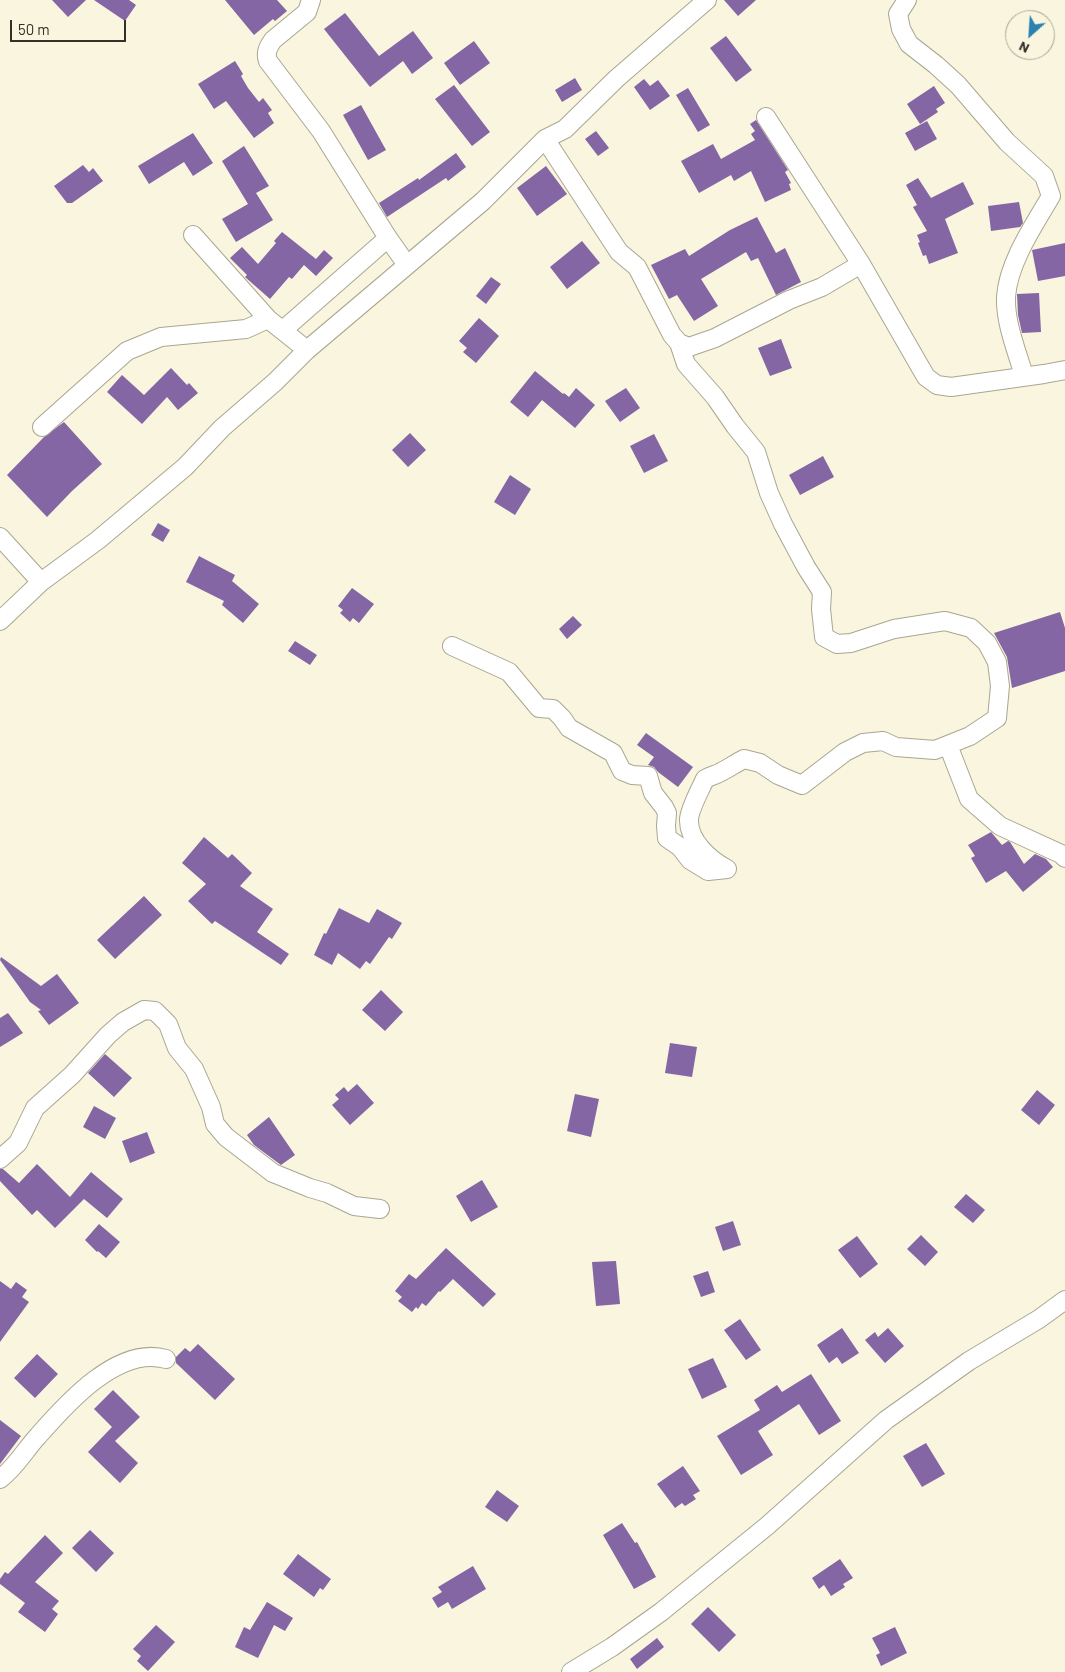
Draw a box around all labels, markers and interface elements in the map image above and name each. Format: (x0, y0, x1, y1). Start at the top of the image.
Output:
scale bar (12, 10, 129, 42)
north arrow (1005, 10, 1055, 60)
text: 50 m (18, 20, 50, 38)
text: N (1016, 38, 1032, 58)

